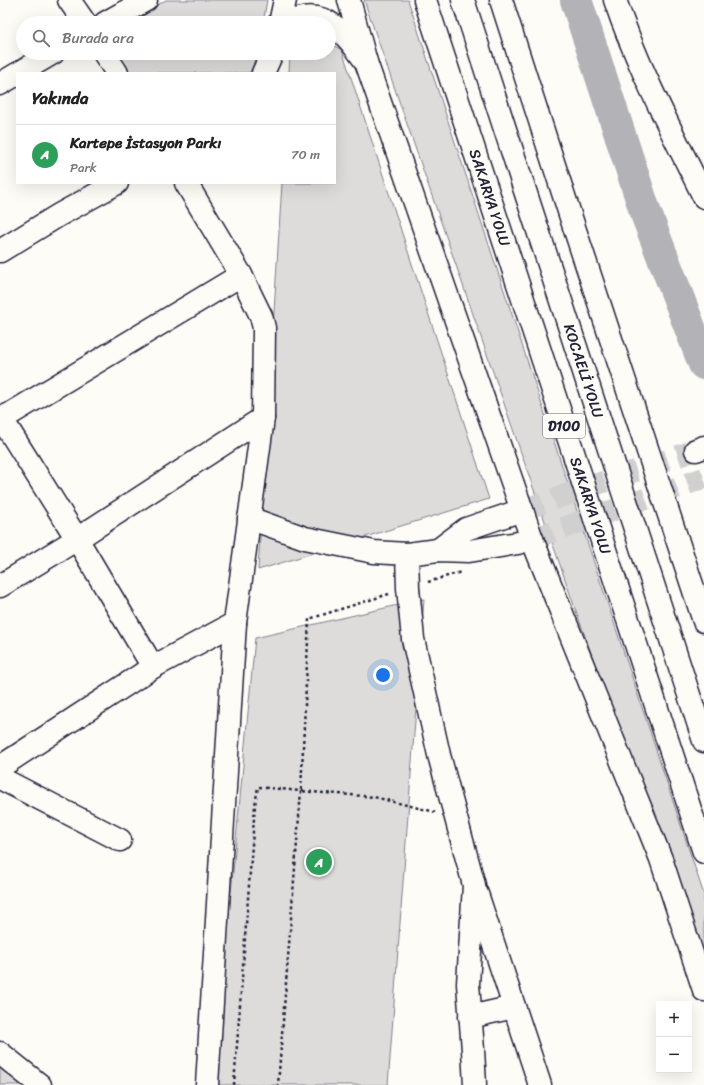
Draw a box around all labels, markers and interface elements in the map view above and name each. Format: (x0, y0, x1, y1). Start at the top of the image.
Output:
search box (16, 16, 336, 60)
text: Burada ara (62, 25, 134, 51)
icon: search (30, 27, 52, 49)
text: Yakında (32, 83, 88, 113)
text: Kartepe İstasyon Parkı (70, 130, 221, 156)
text: A (41, 143, 49, 166)
text: 70 m (291, 143, 320, 166)
street label: SAKARYA YOLU (462, 145, 518, 250)
text: Park (70, 156, 97, 179)
street label: KOCAELİ YOLU (556, 320, 611, 422)
road number: D100 (543, 414, 585, 438)
street label: SAKARYA YOLU (562, 453, 619, 558)
your location (373, 665, 393, 685)
pin: A (306, 847, 332, 877)
map controls (656, 1001, 692, 1073)
button: + (656, 1001, 692, 1037)
button: − (656, 1037, 692, 1073)

